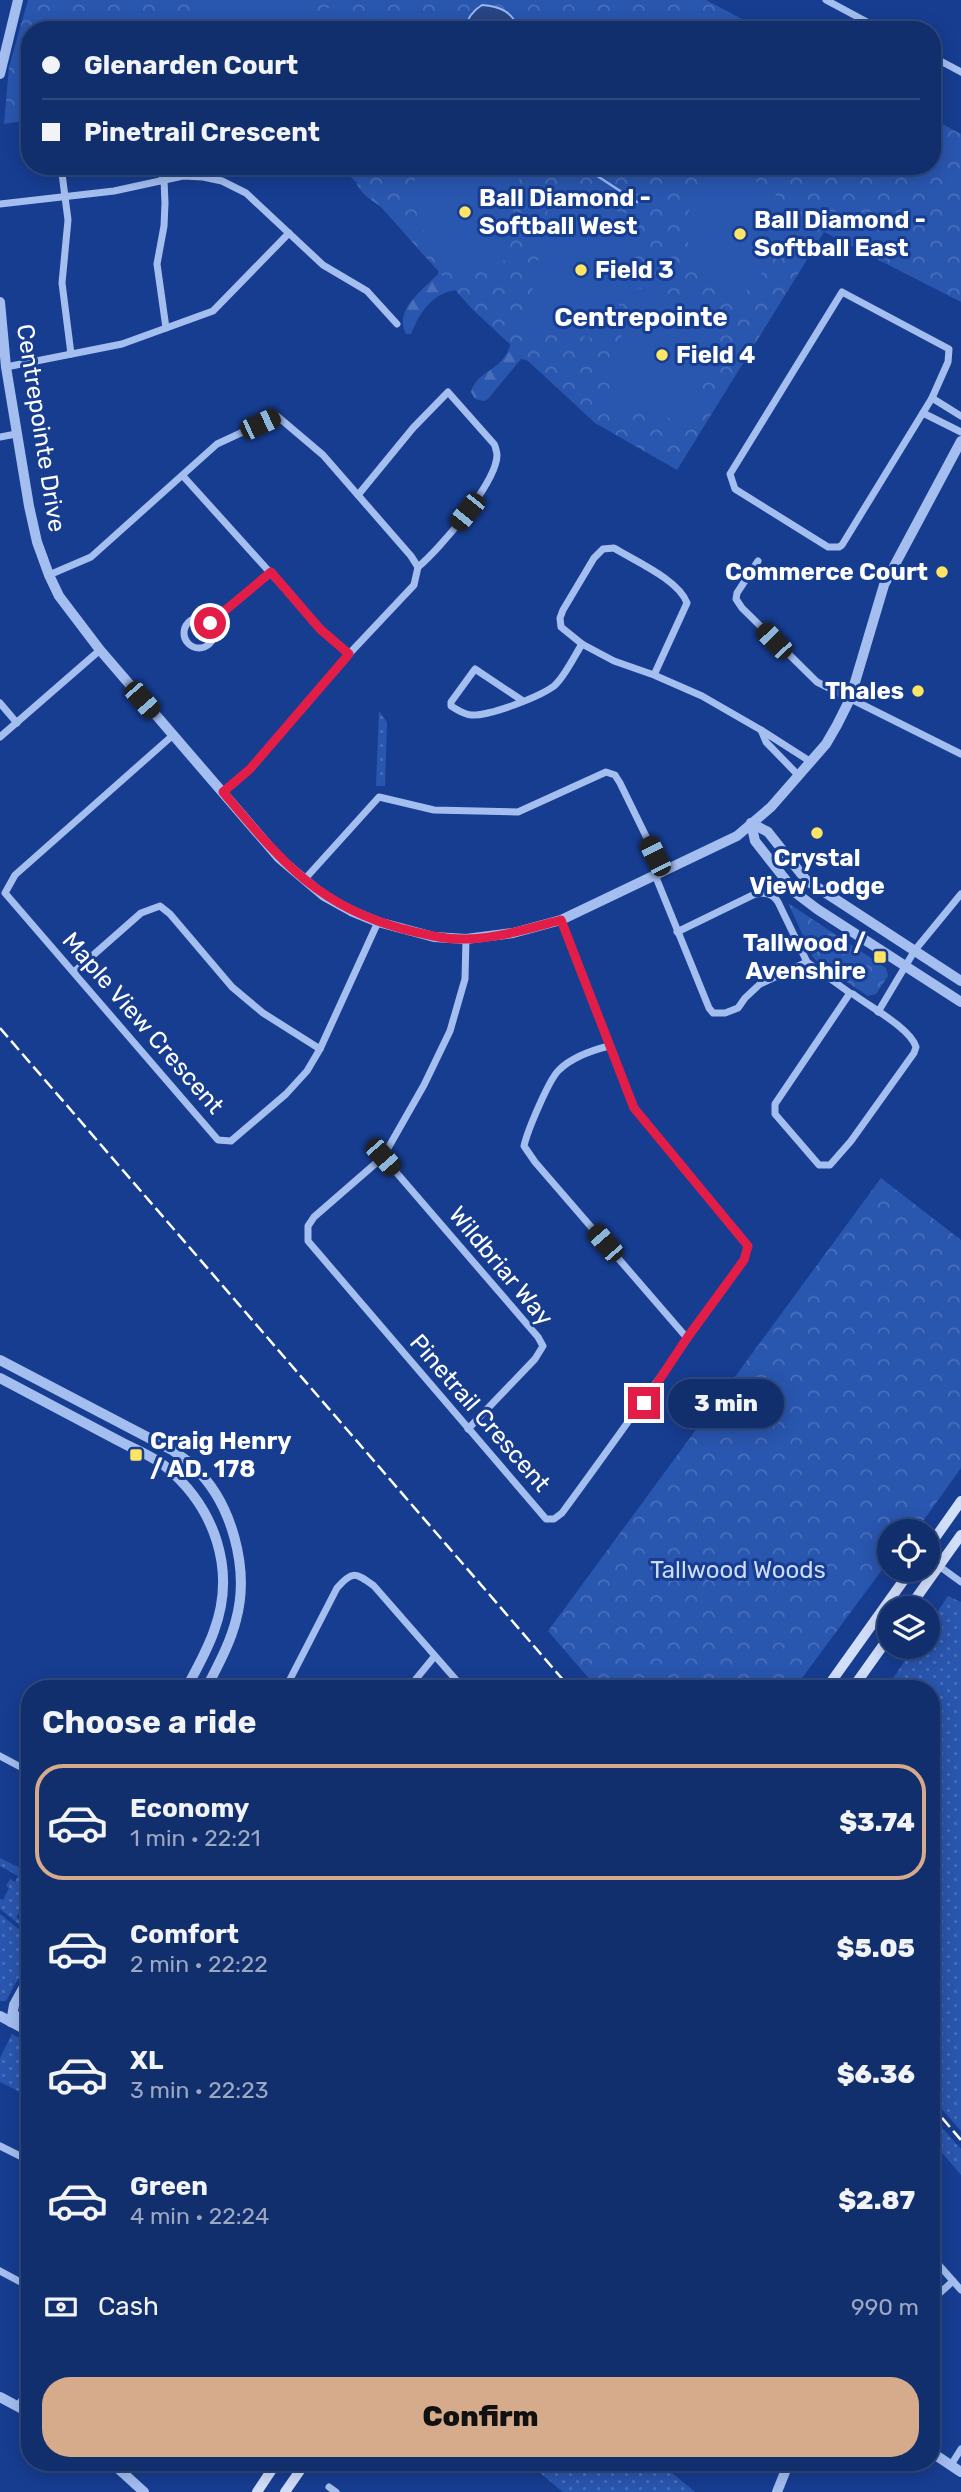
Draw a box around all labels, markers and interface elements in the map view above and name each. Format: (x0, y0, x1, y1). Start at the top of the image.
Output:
text: Glenarden Court (84, 50, 298, 81)
text: Pinetrail Crescent (84, 117, 320, 148)
place label: Ball Diamond - Softball West (479, 184, 651, 240)
marker: Ball Diamond - Softball West (457, 204, 473, 220)
place label: Ball Diamond - Softball East (754, 206, 926, 262)
marker: Ball Diamond - Softball East (732, 226, 748, 242)
place label: Field 3 (595, 256, 674, 284)
marker: Field 3 (573, 262, 589, 278)
district label: Centrepointe (554, 302, 728, 333)
street label: Centrepointe Drive (11, 322, 71, 534)
place label: Field 4 (676, 341, 755, 369)
marker: Field 4 (654, 347, 670, 363)
car (237, 406, 284, 442)
car (446, 489, 489, 535)
place label: Commerce Court (725, 558, 928, 586)
marker: Commerce Court (934, 564, 950, 580)
route start (194, 607, 226, 639)
car (752, 619, 797, 663)
car (121, 677, 164, 723)
place label: Thales (825, 677, 904, 705)
marker: Thales (910, 683, 926, 699)
marker: Crystal View Lodge (809, 825, 825, 841)
car (637, 833, 674, 879)
place label: Crystal View Lodge (749, 844, 885, 900)
street label: Maple View Crescent (57, 927, 229, 1119)
place label: Tallwood / Avenshire (743, 929, 866, 985)
marker: Tallwood / Avenshire (872, 949, 888, 965)
car (362, 1134, 405, 1180)
street label: Wildbriar Way (443, 1201, 559, 1331)
car (584, 1220, 627, 1266)
street label: Pinetrail Crescent (404, 1329, 556, 1497)
callout: 3 min (668, 1378, 784, 1428)
route end (628, 1387, 660, 1419)
text: 3 min (694, 1389, 758, 1417)
place label: Craig Henry / AD. 178 (150, 1427, 292, 1483)
marker: Craig Henry / AD. 178 (128, 1447, 144, 1463)
map controls (877, 1519, 940, 1659)
button: locate (877, 1519, 940, 1582)
park label: Tallwood Woods (650, 1556, 826, 1584)
button: layers (877, 1596, 940, 1659)
text: Choose a ride (42, 1703, 256, 1741)
icon: car (46, 1791, 109, 1854)
text: Economy (130, 1793, 249, 1824)
text: $3.74 (839, 1807, 915, 1838)
text: 1 min · 22:21 (130, 1824, 261, 1852)
icon: car (46, 1917, 109, 1980)
text: Comfort (130, 1919, 239, 1950)
text: $5.05 (837, 1933, 915, 1964)
text: 2 min · 22:22 (130, 1950, 268, 1978)
icon: car (46, 2043, 109, 2106)
text: XL (130, 2045, 163, 2076)
text: $6.36 (837, 2059, 915, 2090)
text: 3 min · 22:23 (130, 2076, 268, 2104)
icon: car (46, 2169, 109, 2232)
text: Green (130, 2171, 208, 2202)
text: $2.87 (838, 2185, 915, 2216)
text: 4 min · 22:24 (130, 2202, 269, 2230)
icon: cash (42, 2288, 80, 2326)
text: Cash (98, 2291, 159, 2322)
text: 990 m (851, 2293, 919, 2321)
button: Confirm (42, 2377, 919, 2457)

